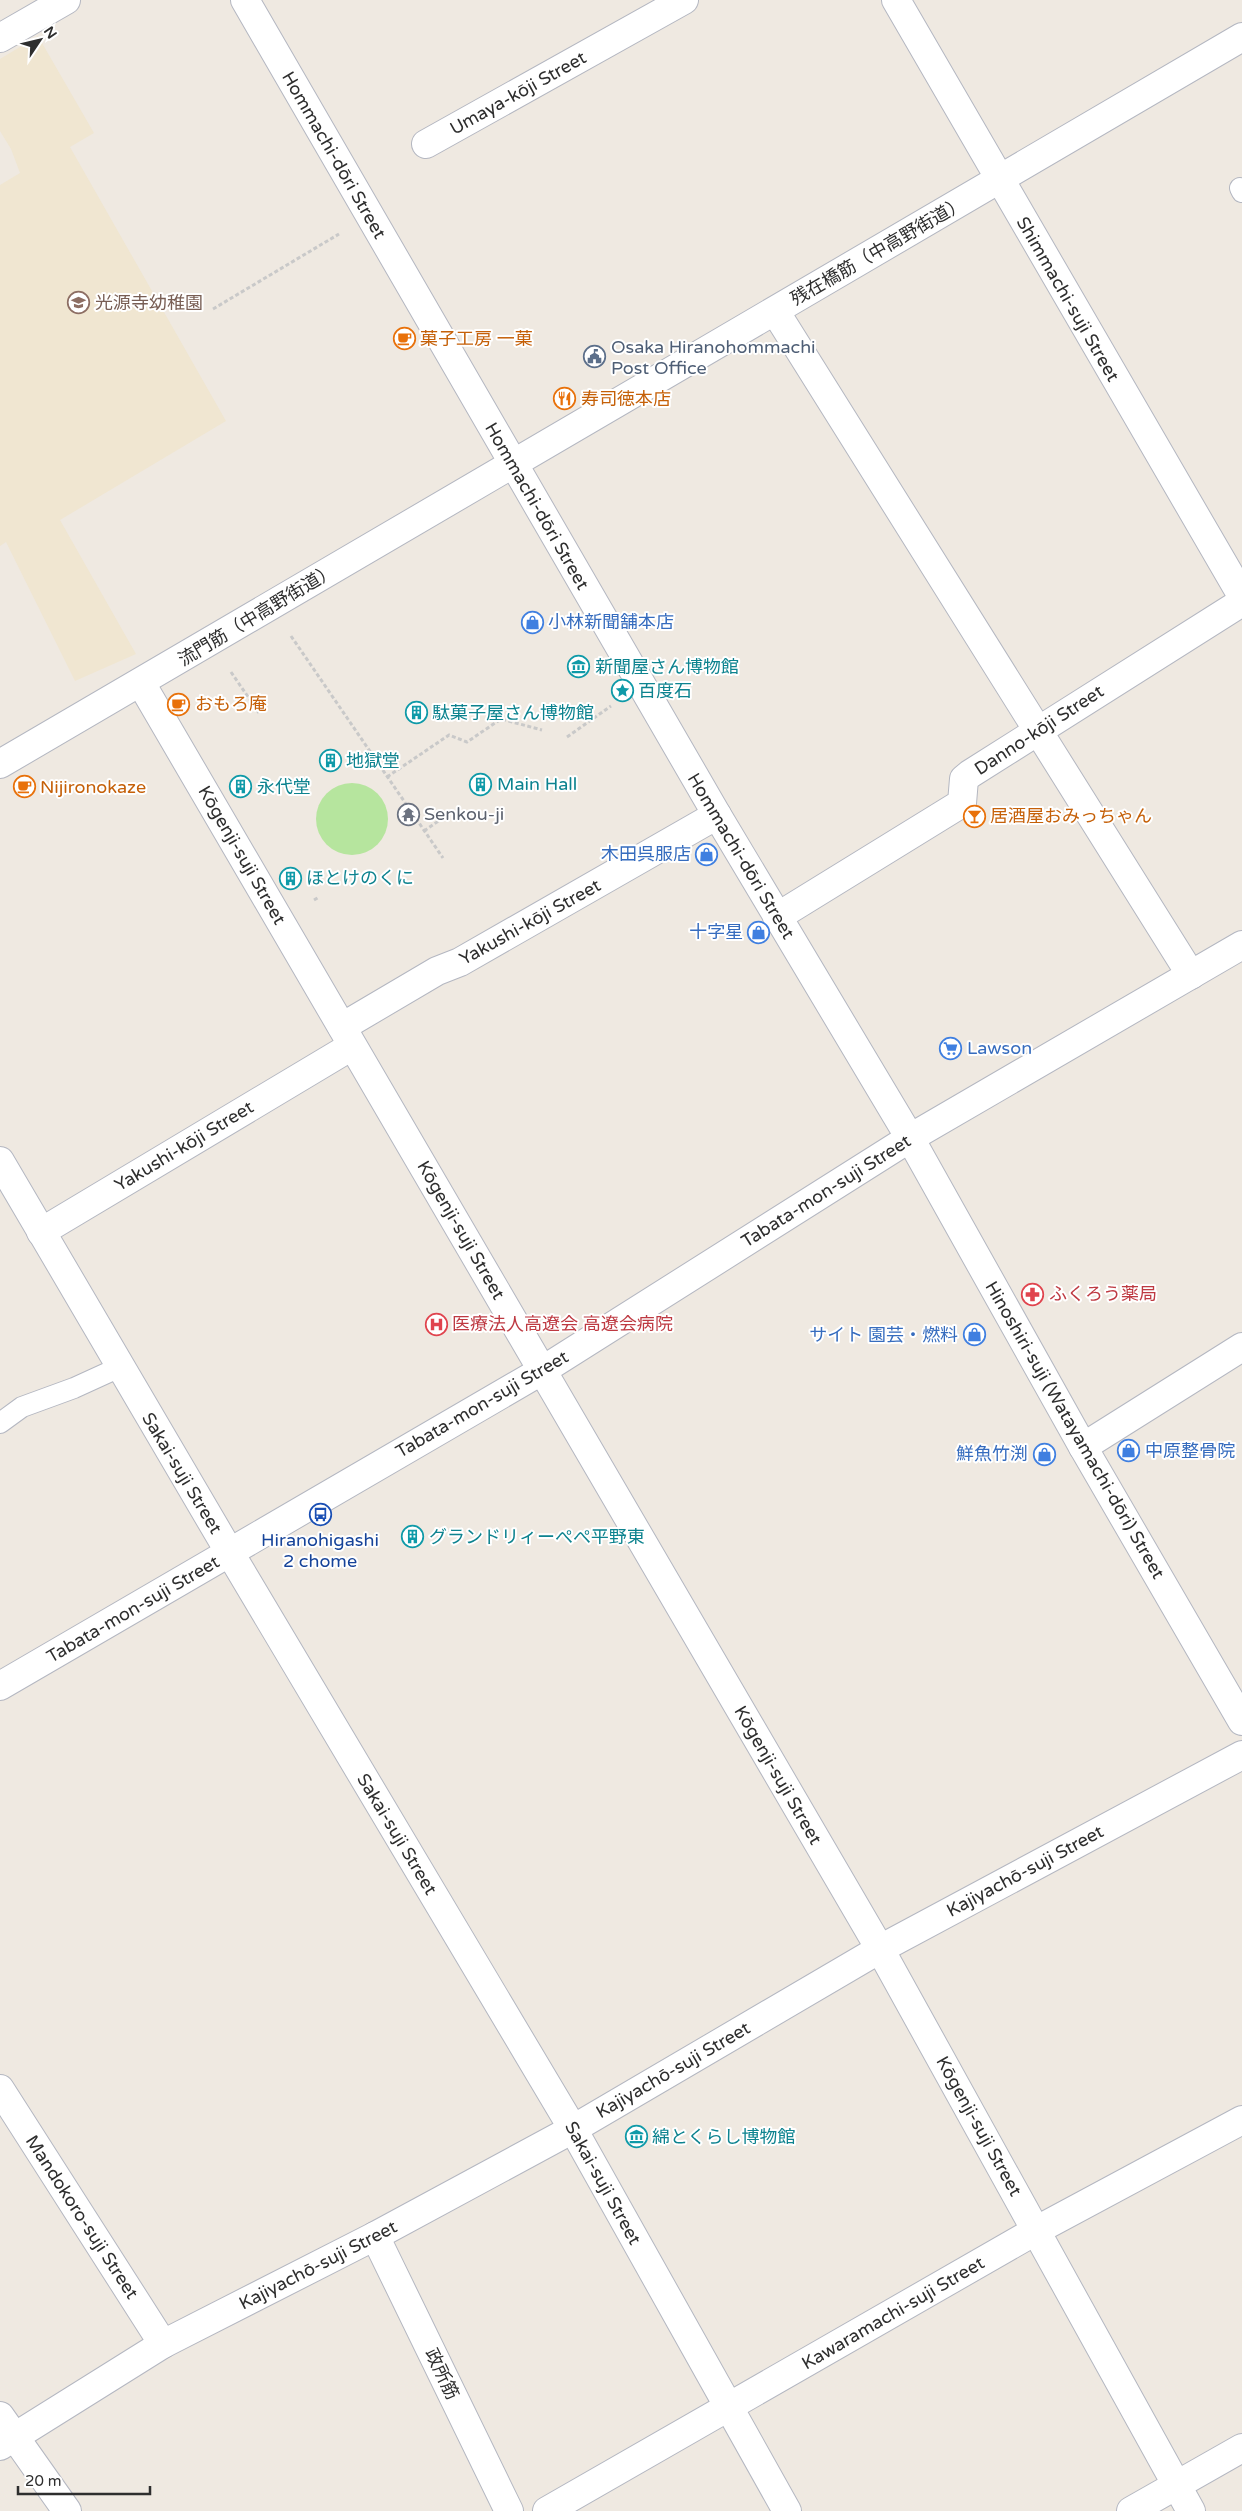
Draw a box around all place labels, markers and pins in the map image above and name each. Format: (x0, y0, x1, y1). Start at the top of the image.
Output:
school or university icon: 光源寺幼稚園 (67, 291, 91, 315)
place label: 光源寺幼稚園 (95, 292, 203, 314)
cafe icon: 菓子工房 一菓 (392, 327, 416, 351)
place label: 菓子工房 一菓 (420, 328, 533, 350)
place label: Osaka Hiranohommachi Post Office (611, 336, 816, 379)
public building icon: Osaka Hiranohommachi Post Office (583, 345, 607, 369)
restaurant icon: 寿司徳本店 (553, 387, 577, 411)
place label: 寿司徳本店 (581, 388, 671, 410)
shop icon: 小林新聞舗本店 (520, 610, 544, 634)
place label: 小林新聞舗本店 (548, 611, 674, 633)
museum icon: 新聞屋さん博物館 (567, 655, 591, 679)
place label: 新聞屋さん博物館 (595, 656, 739, 678)
place icon: 百度石 (610, 679, 634, 703)
place label: 百度石 (638, 680, 692, 702)
cafe icon: おもろ庵 (167, 692, 191, 716)
place label: おもろ庵 (195, 693, 267, 715)
building icon: 駄菓子屋さん博物館 (404, 701, 428, 725)
place label: 駄菓子屋さん博物館 (432, 702, 594, 724)
building icon: 地獄堂 (318, 749, 342, 773)
place label: 地獄堂 (346, 750, 400, 772)
building icon: Main Hall (469, 772, 493, 796)
place label: Main Hall (497, 773, 577, 795)
cafe icon: Nijironokaze (12, 775, 36, 799)
building icon: 永代堂 (229, 775, 253, 799)
place label: Nijironokaze (40, 776, 146, 798)
place label: 永代堂 (257, 776, 311, 798)
temple icon: Senkou-ji (396, 802, 420, 826)
place label: Senkou-ji (424, 803, 504, 825)
bar icon: 居酒屋おみっちゃん (962, 804, 986, 828)
place label: 居酒屋おみっちゃん (990, 805, 1152, 827)
shop icon: 木田呉服店 (695, 842, 719, 866)
place label: 木田呉服店 (601, 843, 691, 865)
building icon: ほとけのくに (278, 866, 302, 890)
place label: ほとけのくに (306, 867, 414, 889)
shop icon: 十字星 (747, 920, 771, 944)
place label: 十字星 (689, 921, 743, 943)
supermarket icon: Lawson (939, 1036, 963, 1060)
place label: Lawson (967, 1037, 1032, 1059)
pharmacy icon: ふくろう薬局 (1021, 1282, 1045, 1306)
place label: ふくろう薬局 (1049, 1283, 1157, 1305)
hospital icon: 医療法人高遼会 高遼会病院 (424, 1312, 448, 1336)
place label: 医療法人高遼会 高遼会病院 (452, 1313, 673, 1335)
shop icon: サイト 園芸・燃料 (962, 1323, 986, 1347)
place label: サイト 園芸・燃料 (809, 1324, 958, 1346)
shop icon: 中原整骨院 (1117, 1439, 1141, 1463)
place label: 中原整骨院 (1145, 1440, 1235, 1462)
shop icon: 鮮魚竹渕 (1032, 1442, 1056, 1466)
place label: 鮮魚竹渕 (956, 1443, 1028, 1465)
bus stop icon: Hiranohigashi 2 chome (308, 1503, 332, 1527)
building icon: グランドリィーぺぺ平野東 (401, 1525, 425, 1549)
place label: グランドリィーぺぺ平野東 (429, 1526, 645, 1548)
place label: Hiranohigashi 2 chome (261, 1529, 379, 1572)
museum icon: 綿とくらし博物館 (624, 2125, 648, 2149)
place label: 綿とくらし博物館 (652, 2126, 795, 2148)

